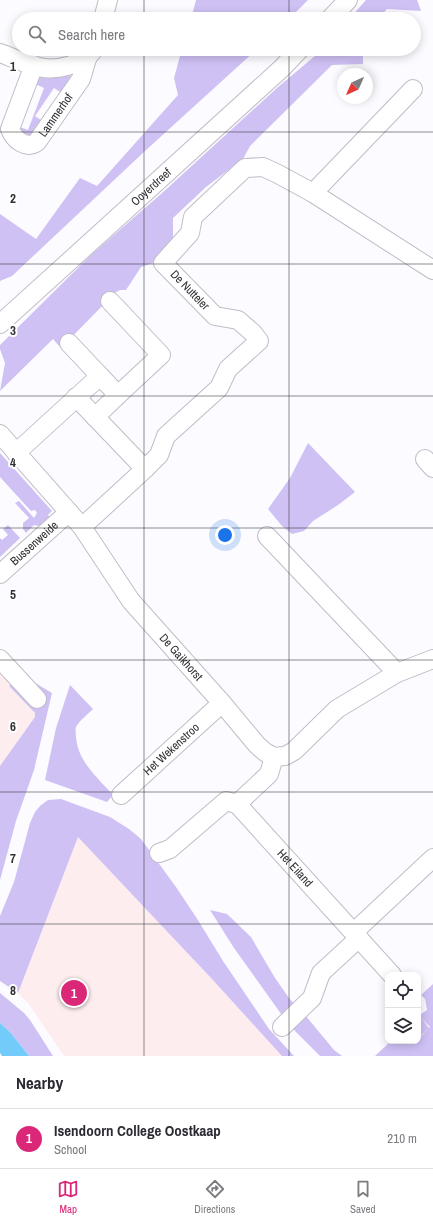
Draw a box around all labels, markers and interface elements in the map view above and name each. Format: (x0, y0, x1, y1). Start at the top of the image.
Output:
search box (12, 12, 421, 56)
icon: search (26, 23, 48, 45)
text: Search here (58, 24, 125, 45)
text: 1 (10, 58, 16, 75)
north arrow (337, 68, 373, 104)
street label: Lammerhof (35, 90, 77, 140)
street label: Ooyerdreef (128, 164, 175, 209)
text: 2 (10, 190, 16, 207)
street label: De Nutteler (167, 267, 214, 314)
text: 3 (10, 322, 16, 339)
text: 4 (10, 454, 16, 471)
street label: Bussenweide (7, 518, 62, 569)
your location (215, 525, 235, 545)
text: 5 (10, 586, 16, 603)
street label: De Gaikhorst (156, 630, 207, 684)
text: 6 (10, 718, 16, 735)
street label: Het Wekenstroo (140, 720, 203, 779)
street label: Het Eiland (274, 846, 316, 890)
text: 7 (10, 850, 16, 867)
map controls (385, 972, 421, 1044)
button: locate (385, 972, 421, 1008)
pin: 1 (61, 978, 87, 1008)
text: 8 (10, 982, 16, 999)
button: layers (385, 1008, 421, 1044)
text: Nearby (16, 1071, 63, 1094)
text: Isendoorn College Oostkaap (54, 1120, 221, 1141)
text: 1 (26, 1130, 32, 1147)
text: 210 m (387, 1130, 417, 1147)
text: School (54, 1141, 87, 1158)
tab: Map (57, 1178, 79, 1216)
tab: Directions (194, 1178, 235, 1216)
tab: Saved (350, 1178, 376, 1216)

